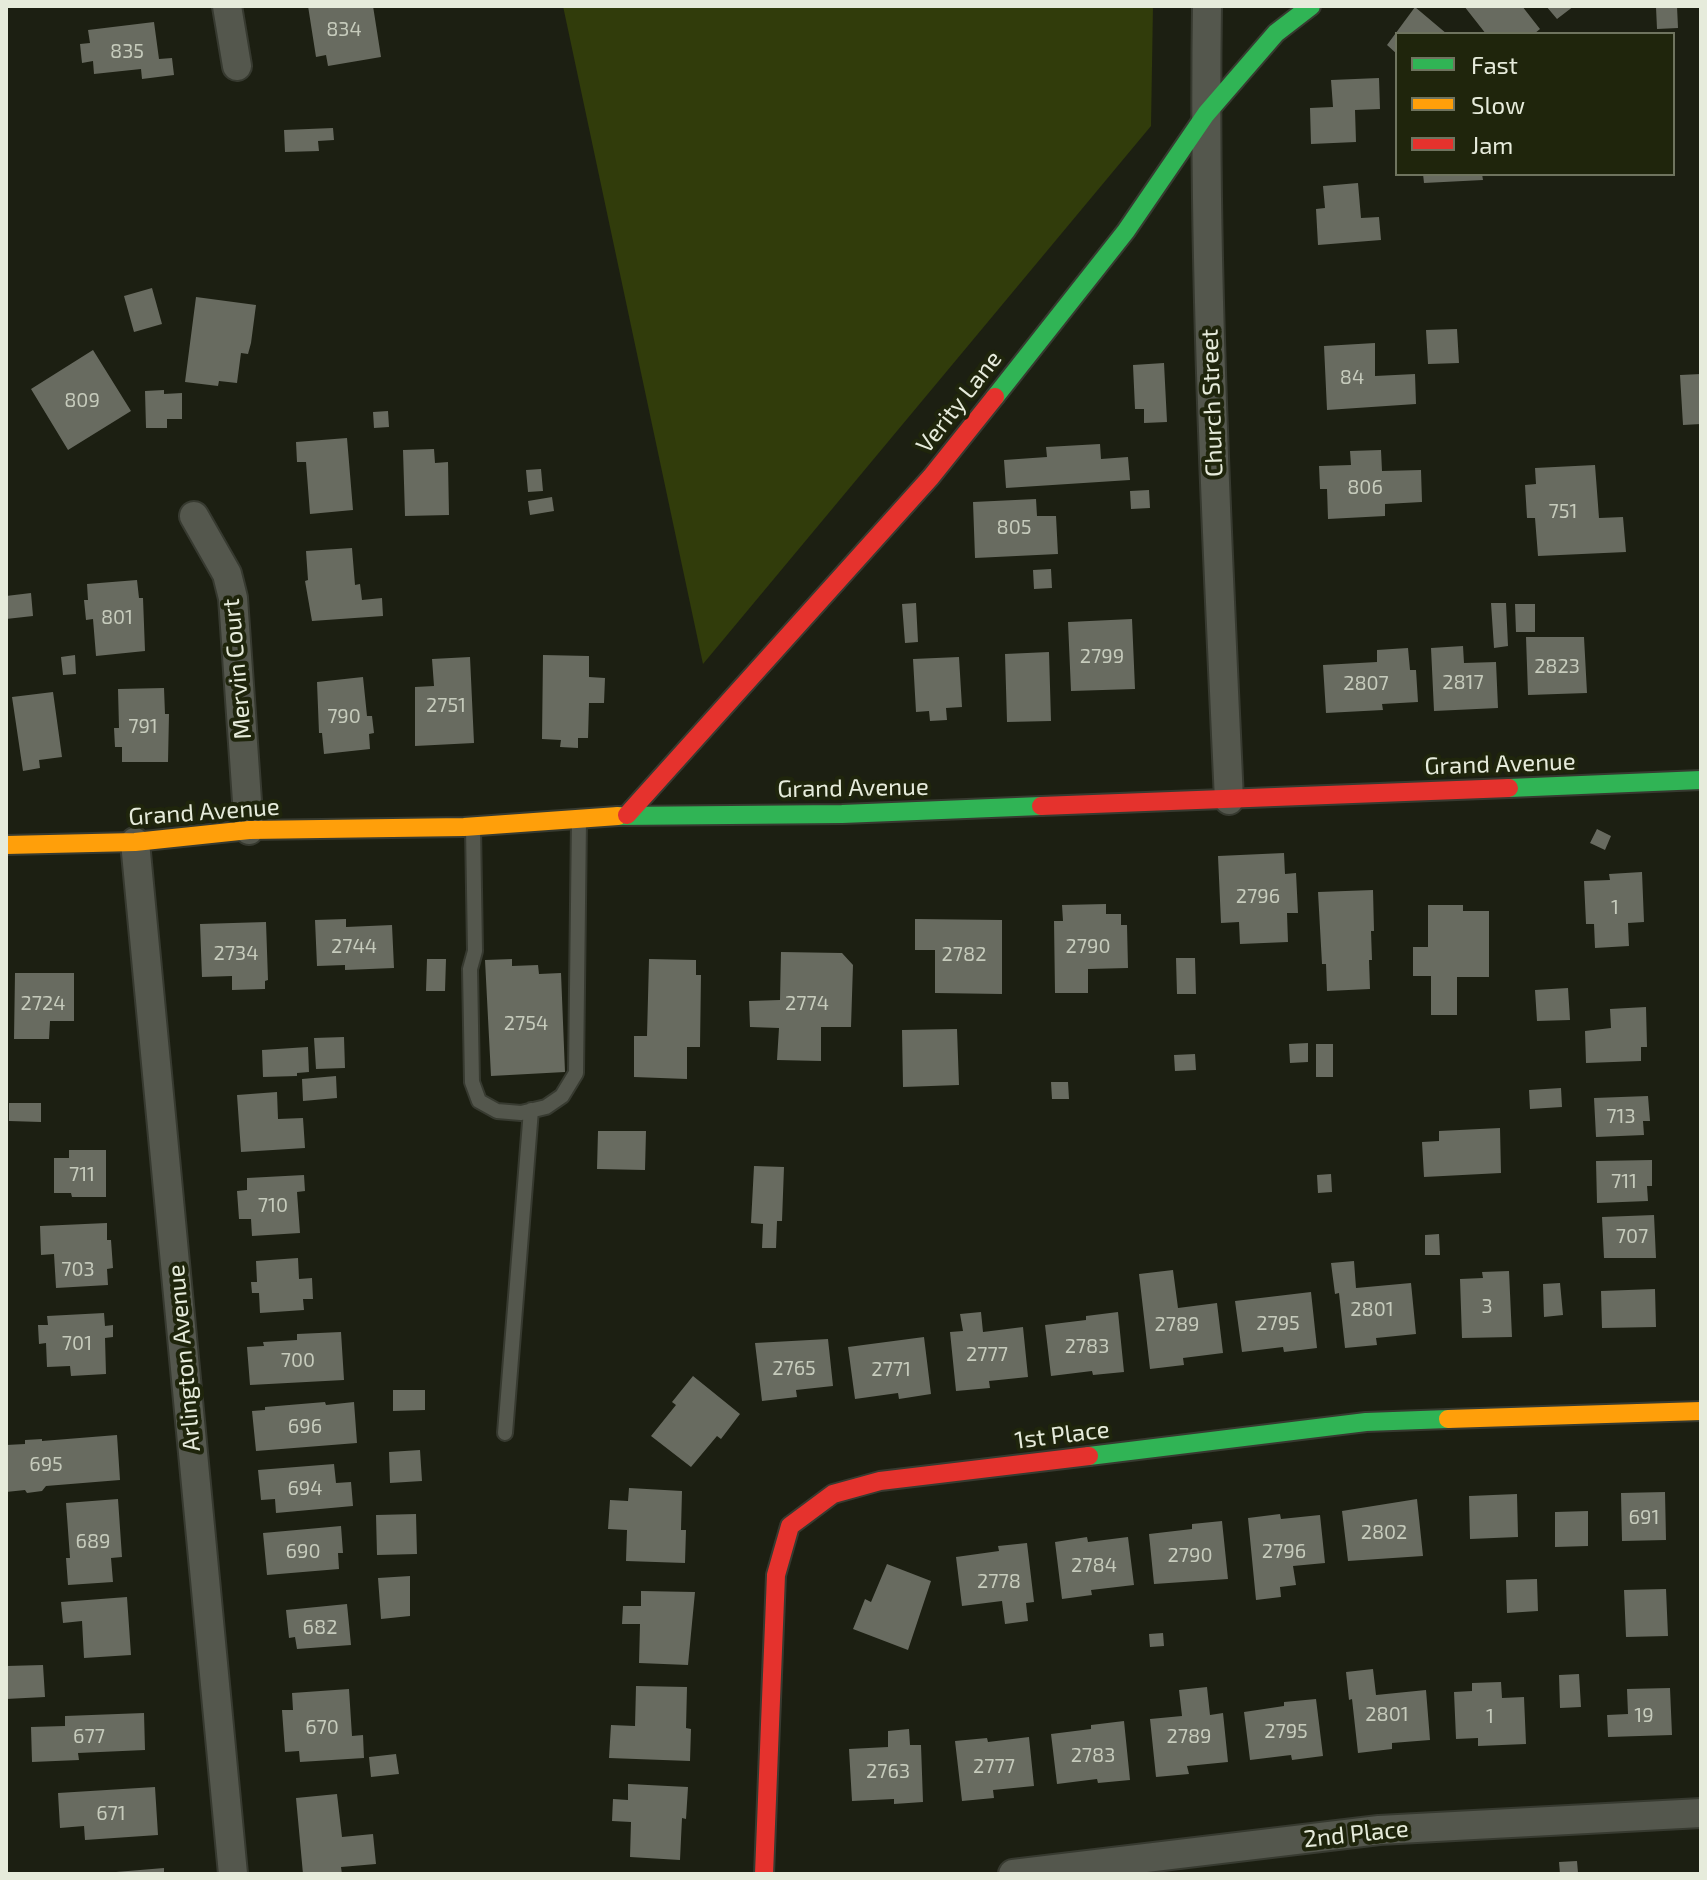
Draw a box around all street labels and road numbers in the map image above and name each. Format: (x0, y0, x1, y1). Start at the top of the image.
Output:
street label: Church Street (1195, 328, 1229, 478)
street label: Verity Lane (910, 345, 1008, 459)
street label: Mervin Court (216, 597, 258, 741)
street label: Grand Avenue (1424, 747, 1576, 781)
street label: Grand Avenue (777, 772, 929, 804)
street label: Grand Avenue (128, 792, 280, 832)
street label: Arlington Avenue (161, 1263, 207, 1453)
street label: 1st Place (1013, 1415, 1111, 1455)
street label: 2nd Place (1302, 1814, 1410, 1854)

